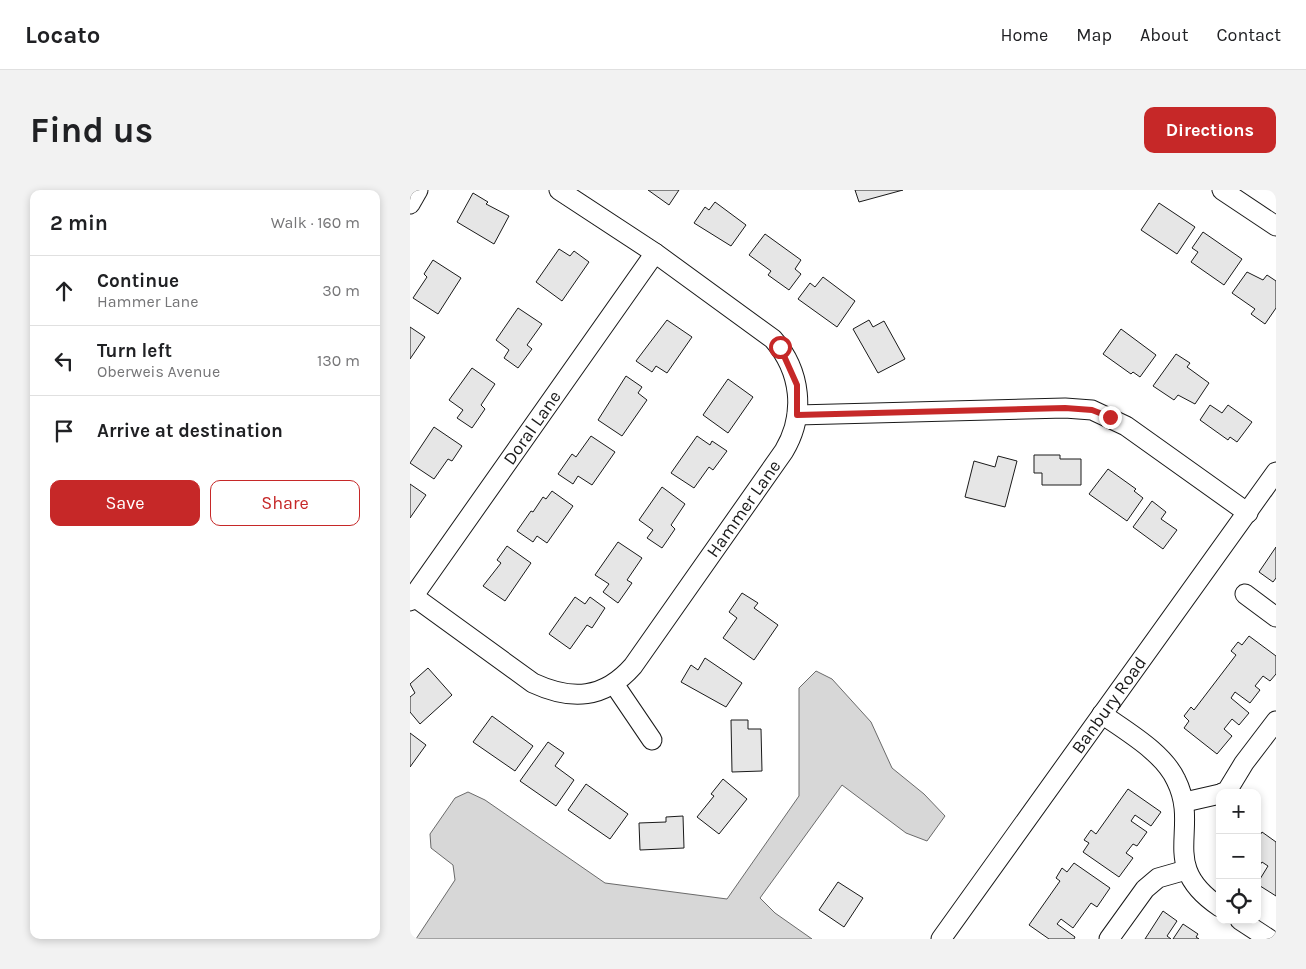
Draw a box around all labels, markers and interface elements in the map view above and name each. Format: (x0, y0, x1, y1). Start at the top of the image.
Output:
text: Locato (25, 21, 100, 49)
text: Home (1000, 24, 1048, 46)
text: Map (1076, 24, 1112, 46)
text: About (1140, 24, 1189, 46)
text: Contact (1217, 24, 1281, 46)
button: Directions (1144, 107, 1276, 153)
text: Find us (30, 110, 153, 151)
text: 2 min (50, 211, 108, 235)
text: Walk · 160 m (271, 213, 360, 232)
text: Continue (97, 270, 179, 292)
icon: ahead (50, 277, 78, 305)
text: 30 m (322, 281, 360, 300)
text: Hammer Lane (97, 292, 198, 311)
route start (769, 336, 792, 359)
text: Turn left (97, 340, 172, 362)
icon: left (50, 347, 78, 375)
text: 130 m (317, 351, 360, 370)
text: Oberweis Avenue (97, 362, 220, 381)
street label: Doral Lane (498, 386, 566, 469)
route end (1099, 406, 1122, 429)
icon: arrive (50, 417, 78, 445)
text: Arrive at destination (97, 420, 283, 442)
street label: Hammer Lane (702, 456, 785, 562)
button: Save (50, 480, 200, 526)
button: Share (210, 480, 360, 526)
street label: Banbury Road (1067, 652, 1151, 758)
map controls (1216, 789, 1261, 924)
button: + (1216, 789, 1261, 834)
button: − (1216, 834, 1261, 879)
button: locate (1216, 879, 1261, 924)

